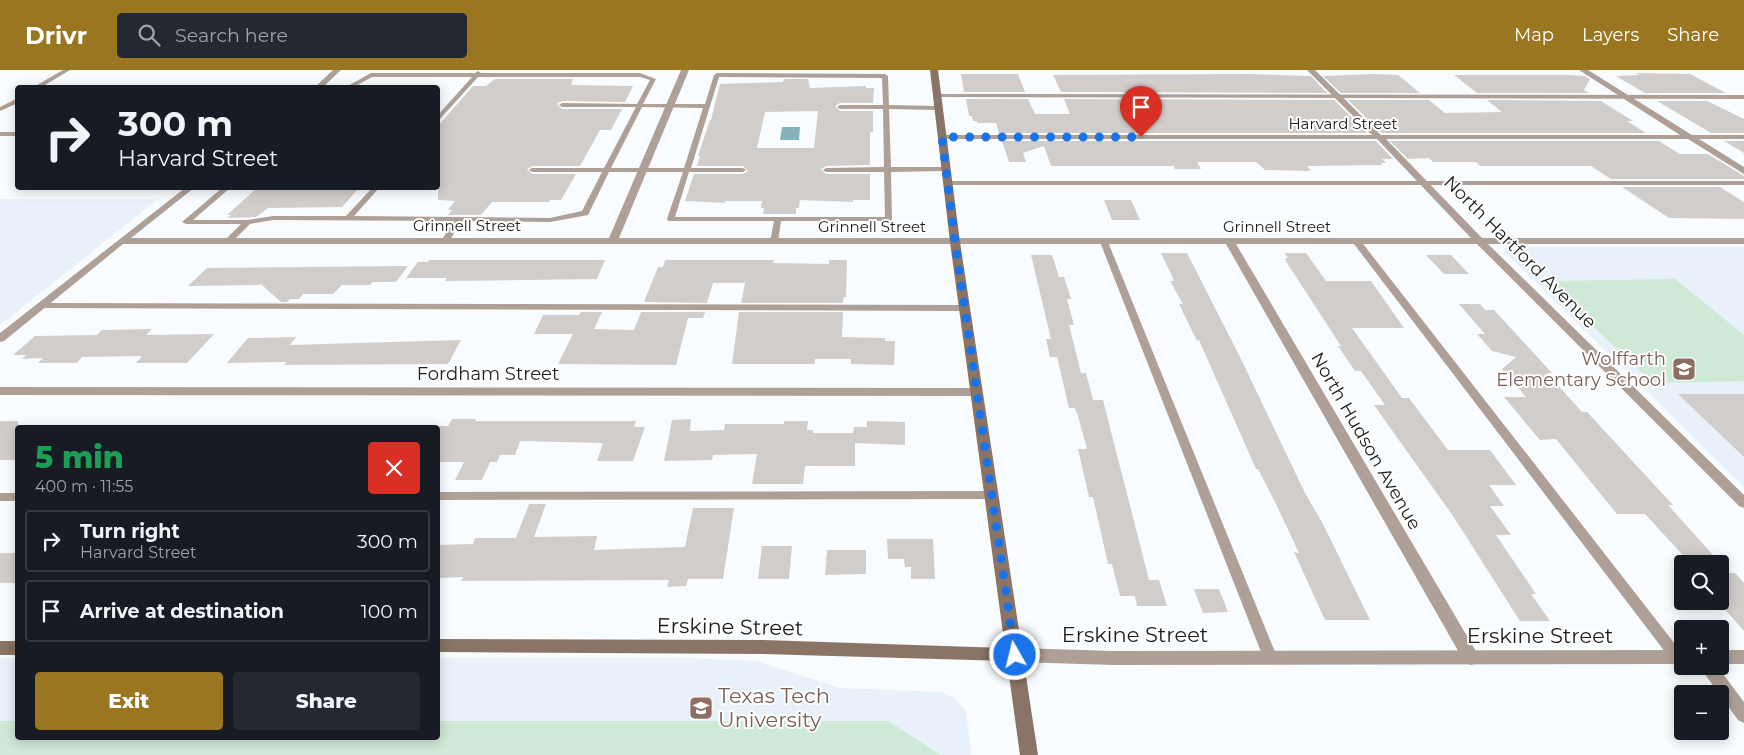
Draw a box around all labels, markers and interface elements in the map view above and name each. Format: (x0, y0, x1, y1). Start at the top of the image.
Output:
search box (117, 13, 467, 58)
text: Drivr (25, 21, 87, 50)
icon: search (135, 21, 163, 49)
text: Search here (175, 24, 288, 47)
text: Map (1514, 24, 1554, 46)
text: Layers (1582, 24, 1639, 46)
text: Share (1667, 24, 1719, 46)
pin (1120, 86, 1162, 137)
icon: arrive (1127, 93, 1155, 121)
text: 300 m (118, 102, 233, 145)
icon: right (35, 105, 100, 170)
street label: Harvard Street (1288, 114, 1398, 133)
text: Harvard Street (118, 145, 278, 172)
street label: North Hartford Avenue (1439, 171, 1601, 333)
street label: Grinnell Street (413, 216, 521, 235)
street label: Grinnell Street (818, 217, 926, 236)
street label: Grinnell Street (1223, 217, 1331, 236)
street label: North Hudson Avenue (1306, 348, 1426, 534)
place label: Wolffarth Elementary School (1496, 348, 1666, 391)
school or university icon: Wolffarth Elementary School (1671, 356, 1697, 382)
street label: Fordham Street (417, 363, 559, 385)
text: 5 min (35, 439, 124, 476)
button: close (368, 442, 420, 494)
text: 400 m · 11:55 (35, 477, 133, 496)
text: Turn right (80, 520, 180, 543)
icon: right (37, 527, 65, 555)
text: 300 m (357, 530, 418, 553)
text: Harvard Street (80, 543, 197, 562)
map controls (1674, 555, 1729, 740)
button: search (1674, 555, 1729, 610)
icon: arrive (37, 597, 65, 625)
text: Arrive at destination (80, 600, 284, 623)
text: 100 m (361, 600, 418, 623)
street label: Erskine Street (656, 613, 804, 640)
button: + (1674, 620, 1729, 675)
street label: Erskine Street (1062, 622, 1208, 647)
street label: Erskine Street (1467, 623, 1613, 648)
position arrow (988, 628, 1040, 680)
button: Exit (35, 672, 223, 730)
button: Share (233, 672, 420, 730)
place label: Texas Tech University (718, 683, 830, 732)
button: − (1674, 685, 1729, 740)
school or university icon: Texas Tech University (688, 695, 714, 721)

